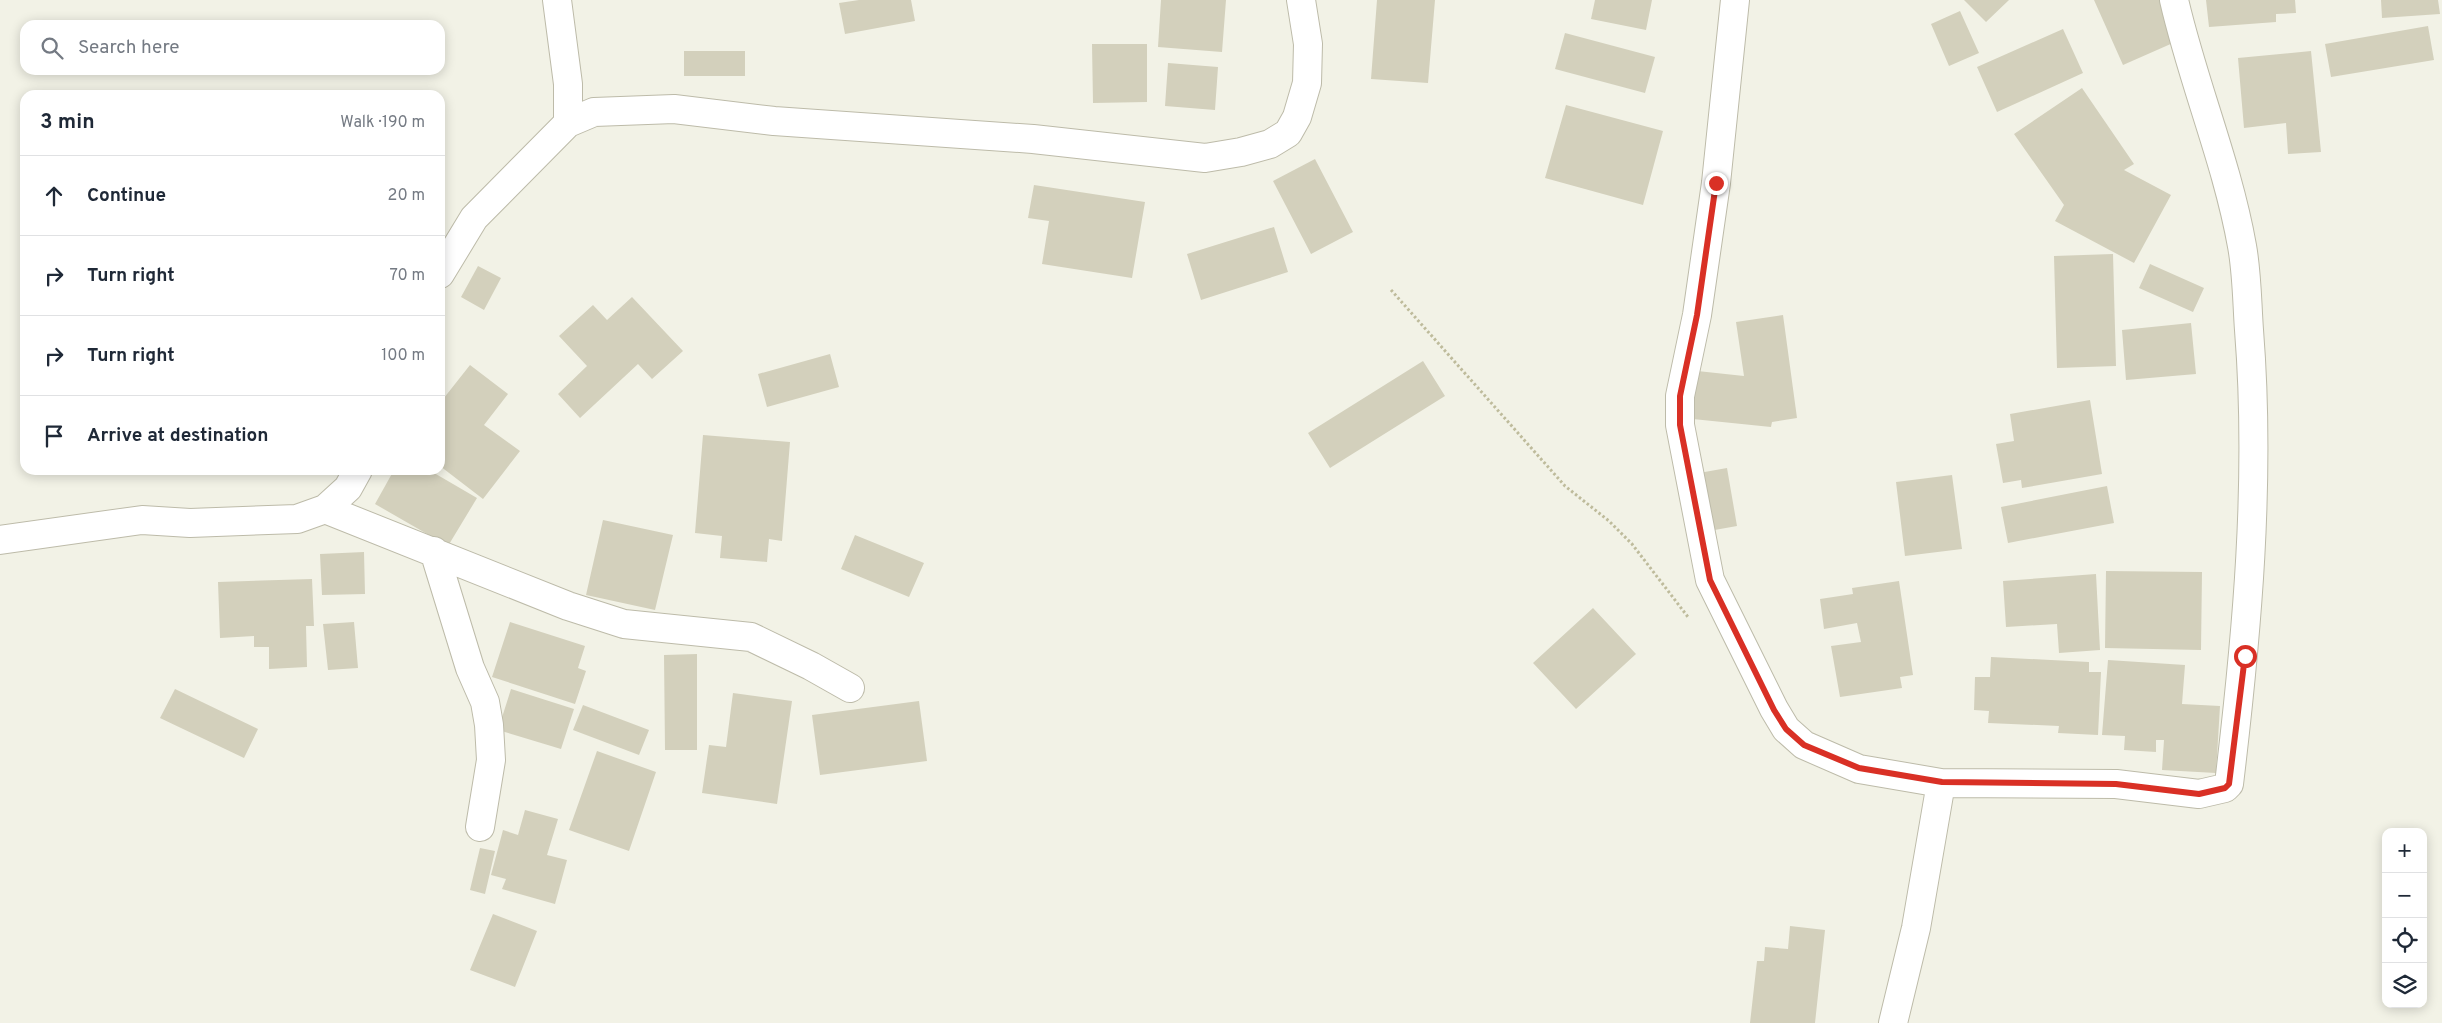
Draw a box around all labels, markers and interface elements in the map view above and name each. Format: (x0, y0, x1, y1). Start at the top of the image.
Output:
search box (20, 20, 445, 75)
icon: search (38, 34, 66, 62)
text: Search here (78, 36, 180, 60)
text: 3 min (40, 109, 95, 136)
text: Walk · 190 m (340, 113, 425, 133)
route end (1705, 172, 1728, 195)
icon: ahead (40, 182, 68, 210)
text: Continue (87, 184, 166, 208)
text: 20 m (388, 186, 425, 206)
icon: right (40, 262, 68, 290)
text: Turn right (87, 264, 175, 288)
text: 70 m (390, 266, 425, 286)
icon: right (40, 342, 68, 370)
text: Turn right (87, 344, 175, 368)
text: 100 m (381, 346, 425, 366)
icon: arrive (40, 422, 68, 450)
text: Arrive at destination (87, 424, 268, 448)
route start (2234, 645, 2257, 668)
map controls (2382, 828, 2427, 1008)
button: + (2382, 828, 2427, 873)
button: − (2382, 873, 2427, 918)
button: locate (2382, 918, 2427, 963)
button: layers (2382, 963, 2427, 1008)

